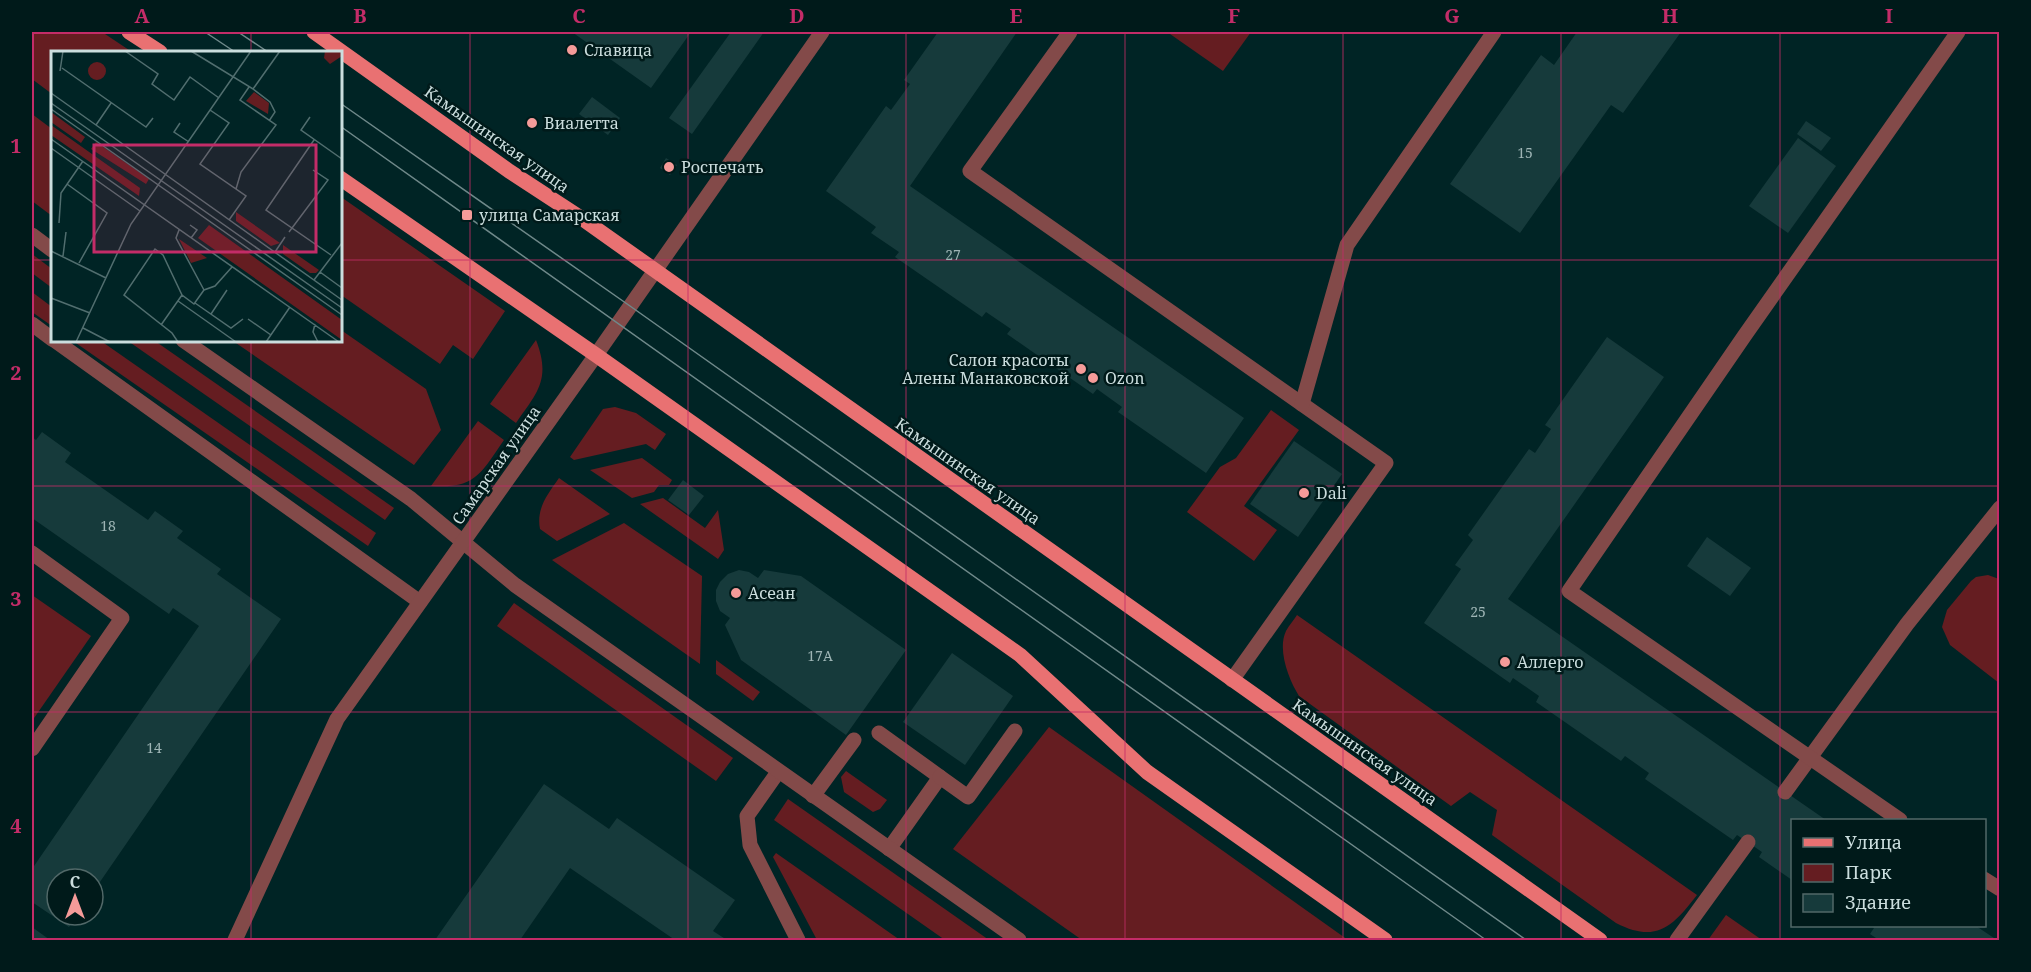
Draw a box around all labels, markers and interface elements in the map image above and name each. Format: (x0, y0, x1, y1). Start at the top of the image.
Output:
text: A (134, 2, 150, 29)
text: B (353, 2, 367, 29)
text: C (572, 2, 586, 29)
text: D (789, 2, 805, 29)
text: E (1009, 2, 1023, 29)
text: F (1228, 2, 1240, 29)
text: G (1444, 2, 1460, 29)
text: H (1662, 2, 1678, 29)
text: I (1885, 2, 1893, 29)
place label: Славица (584, 39, 652, 61)
marker: Славица (565, 43, 579, 57)
inset map (51, 51, 342, 342)
street label: Камышинская улица (420, 81, 574, 197)
place label: Виалетта (544, 112, 619, 134)
marker: Виалетта (525, 116, 539, 130)
text: 1 (10, 132, 22, 159)
house number: 15 (1517, 143, 1533, 162)
place label: Роспечать (681, 156, 764, 178)
marker: Роспечать (662, 160, 676, 174)
place label: улица Самарская (479, 204, 620, 226)
marker: улица Самарская (460, 208, 474, 222)
house number: 27 (945, 245, 961, 264)
place label: Салон красоты Алены Манаковской (902, 349, 1069, 389)
text: 2 (10, 359, 22, 386)
marker: Салон красоты Алены Манаковской (1074, 362, 1088, 376)
place label: Ozon (1105, 367, 1145, 389)
marker: Ozon (1086, 371, 1100, 385)
street label: Самарская улица (447, 401, 545, 529)
street label: Камышинская улица (891, 413, 1045, 529)
place label: Dali (1316, 482, 1347, 504)
marker: Dali (1297, 486, 1311, 500)
house number: 18 (100, 516, 116, 535)
place label: Асеан (748, 582, 796, 604)
text: 3 (10, 585, 22, 612)
marker: Асеан (729, 586, 743, 600)
house number: 25 (1470, 602, 1486, 621)
house number: 17А (807, 646, 833, 665)
place label: Аллерго (1517, 651, 1583, 673)
marker: Аллерго (1498, 655, 1512, 669)
street label: Камышинская улица (1288, 694, 1442, 810)
house number: 14 (146, 738, 162, 757)
text: 4 (10, 812, 22, 839)
legend (1791, 819, 1986, 927)
text: Улица (1845, 830, 1902, 854)
text: Парк (1845, 860, 1892, 884)
north arrow (45, 867, 105, 927)
text: С (70, 871, 80, 893)
text: Здание (1845, 890, 1911, 914)

